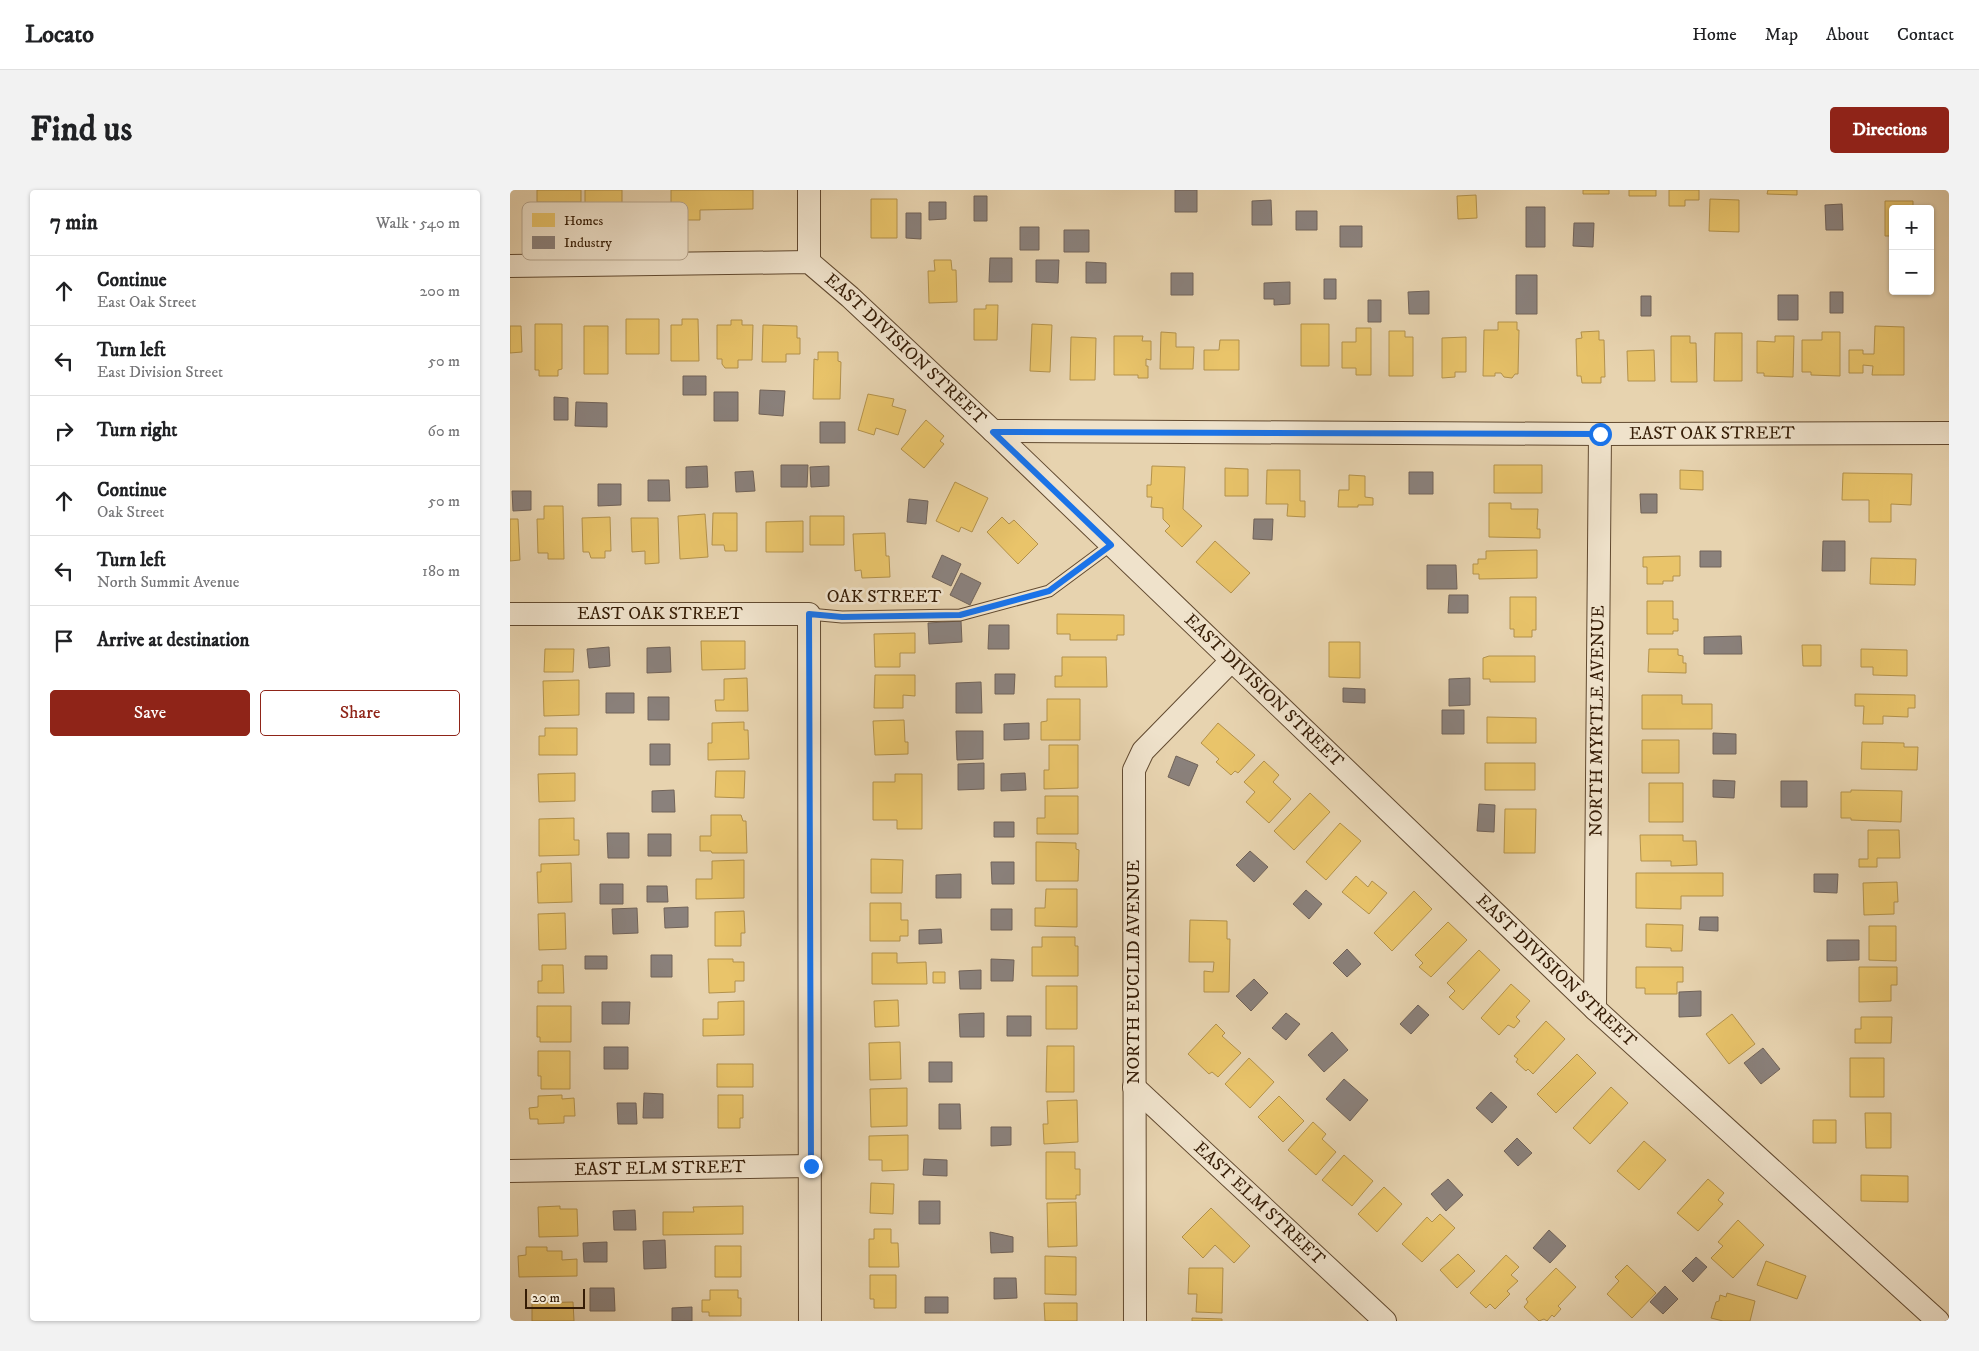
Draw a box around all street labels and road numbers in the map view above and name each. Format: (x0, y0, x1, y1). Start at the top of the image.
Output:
street label: EAST DIVISION STREET (820, 269, 991, 430)
street label: EAST OAK STREET (1629, 422, 1795, 445)
street label: OAK STREET (827, 586, 942, 608)
street label: EAST OAK STREET (577, 603, 743, 625)
street label: NORTH MYRTLE AVENUE (1585, 605, 1610, 837)
street label: EAST DIVISION STREET (1179, 609, 1348, 773)
street label: NORTH EUCLID AVENUE (1123, 860, 1145, 1084)
street label: EAST DIVISION STREET (1471, 890, 1641, 1052)
street label: EAST ELM STREET (1189, 1137, 1330, 1270)
street label: EAST ELM STREET (574, 1156, 746, 1181)

